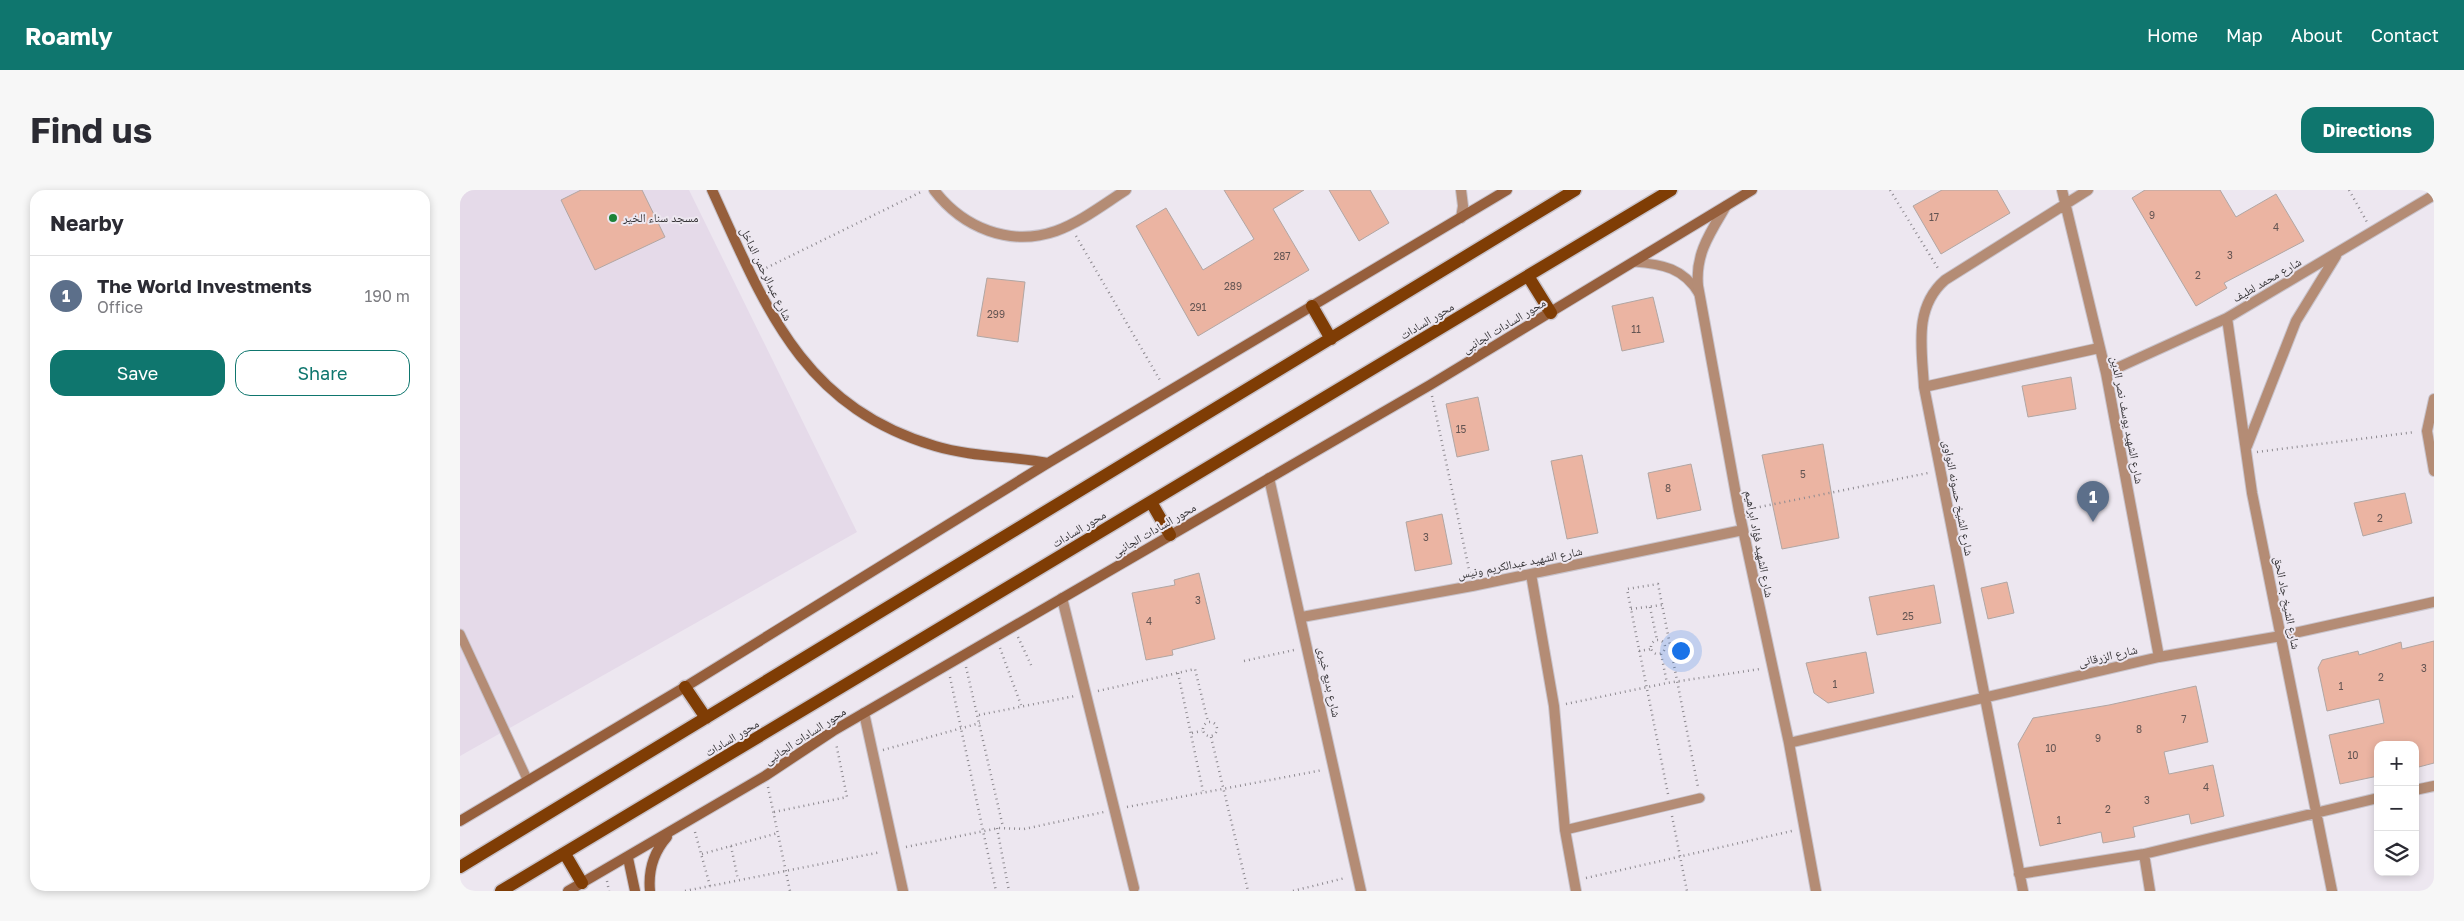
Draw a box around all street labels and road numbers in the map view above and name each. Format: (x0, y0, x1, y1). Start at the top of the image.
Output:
street label: شارع عبدالرحمن الداخل (736, 224, 796, 324)
street label: شارع محمد لطيف (2230, 254, 2304, 306)
street label: محور السادات الجانبى (1459, 295, 1548, 357)
street label: محور السادات (1397, 299, 1456, 343)
street label: شارع الشهيد يوسف نصر الدين (2107, 355, 2147, 485)
street label: شارع الشيخ حسونه النواوى (1939, 439, 1977, 557)
street label: شارع الشهيد فؤاد ابراهيم (1741, 489, 1777, 599)
street label: محور السادات الجانبى (1109, 499, 1199, 560)
street label: محور السادات (1049, 507, 1108, 551)
street label: شارع الشهيد عبدالكريم ونيس (1456, 543, 1584, 583)
street label: شارع الشيخ جاد الحق (2270, 555, 2304, 651)
street label: شارع الزرقانى (2077, 641, 2139, 671)
street label: شارع بديع خيرى (1314, 645, 1344, 719)
street label: محور السادات الجانبى (761, 704, 849, 768)
street label: محور السادات (702, 716, 761, 760)

